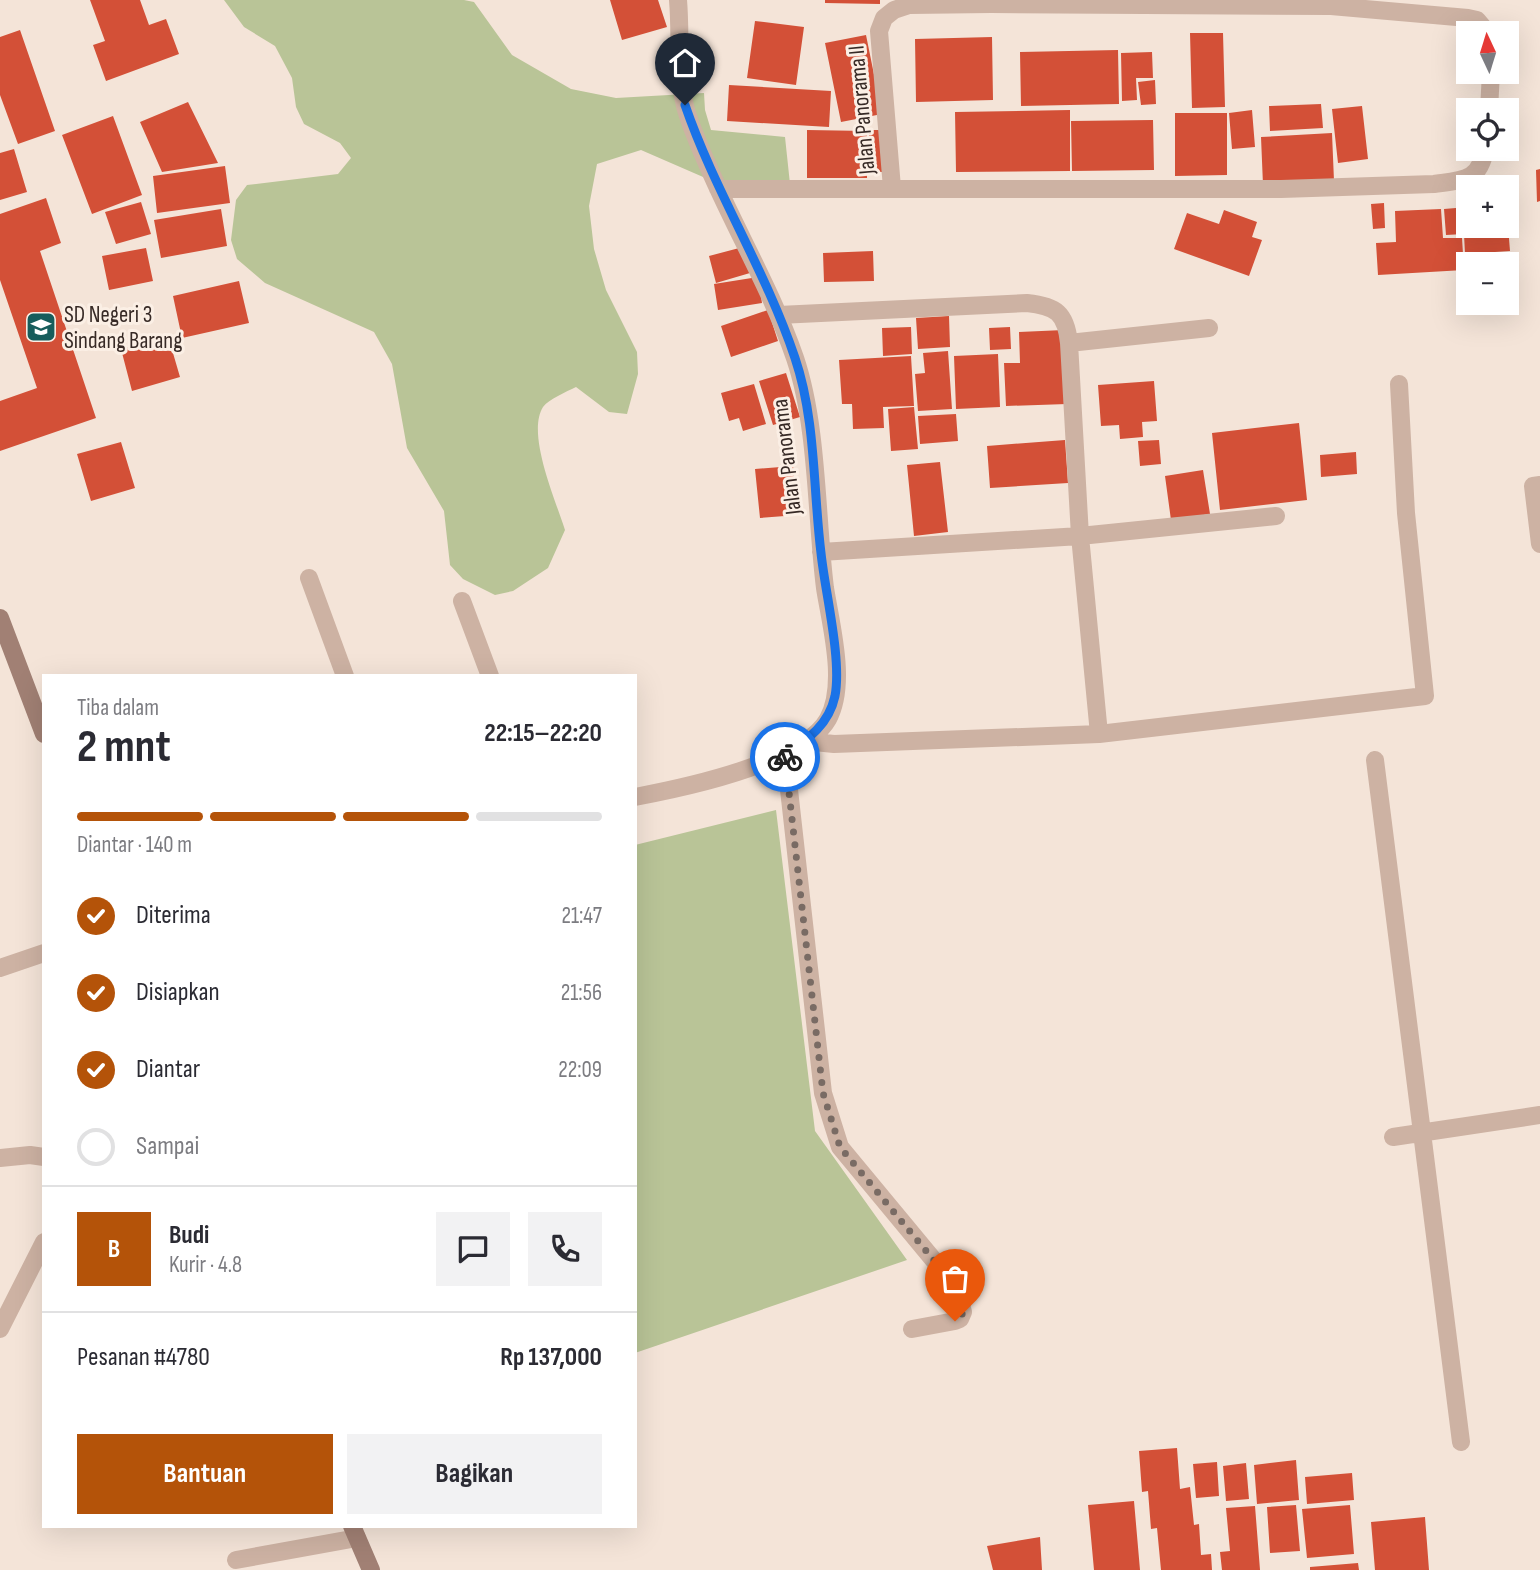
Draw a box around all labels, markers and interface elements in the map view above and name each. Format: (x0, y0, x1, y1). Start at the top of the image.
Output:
north arrow (1456, 21, 1519, 84)
map controls (1456, 21, 1519, 315)
pin (655, 33, 715, 105)
icon: home (666, 44, 704, 82)
street label: Jalan Panorama II (842, 44, 882, 177)
button: locate (1456, 98, 1519, 161)
button: + (1456, 175, 1519, 238)
button: − (1456, 252, 1519, 315)
place label: SD Negeri 3 Sindang Barang (64, 301, 182, 355)
school or university icon: SD Negeri 3 Sindang Barang (24, 310, 58, 344)
street label: Jalan Panorama (766, 397, 808, 517)
text: Tiba dalam (77, 694, 159, 722)
text: 22:15–22:20 (484, 718, 602, 749)
text: 2 mnt (77, 720, 171, 775)
courier (750, 722, 820, 792)
icon: bike (766, 738, 804, 776)
text: Diantar · 140 m (77, 831, 192, 859)
icon: check (77, 897, 115, 935)
text: Diterima (136, 900, 211, 931)
text: 21:47 (561, 902, 602, 930)
icon: check (77, 974, 115, 1012)
text: Disiapkan (136, 977, 220, 1008)
text: 21:56 (561, 979, 602, 1007)
icon: check (77, 1051, 115, 1089)
text: Diantar (136, 1054, 200, 1085)
text: 22:09 (558, 1056, 602, 1084)
text: Sampai (136, 1131, 199, 1162)
button: chat (436, 1212, 510, 1286)
button: phone (528, 1212, 602, 1286)
text: Budi (169, 1220, 209, 1251)
text: B (108, 1234, 120, 1265)
pin (925, 1249, 985, 1321)
text: Kurir · 4.8 (169, 1251, 242, 1279)
icon: bag (936, 1260, 974, 1298)
text: Pesanan #4780 (77, 1342, 210, 1373)
text: Rp 137,000 (500, 1342, 602, 1373)
button: Bantuan (77, 1434, 333, 1514)
button: Bagikan (347, 1434, 602, 1514)

